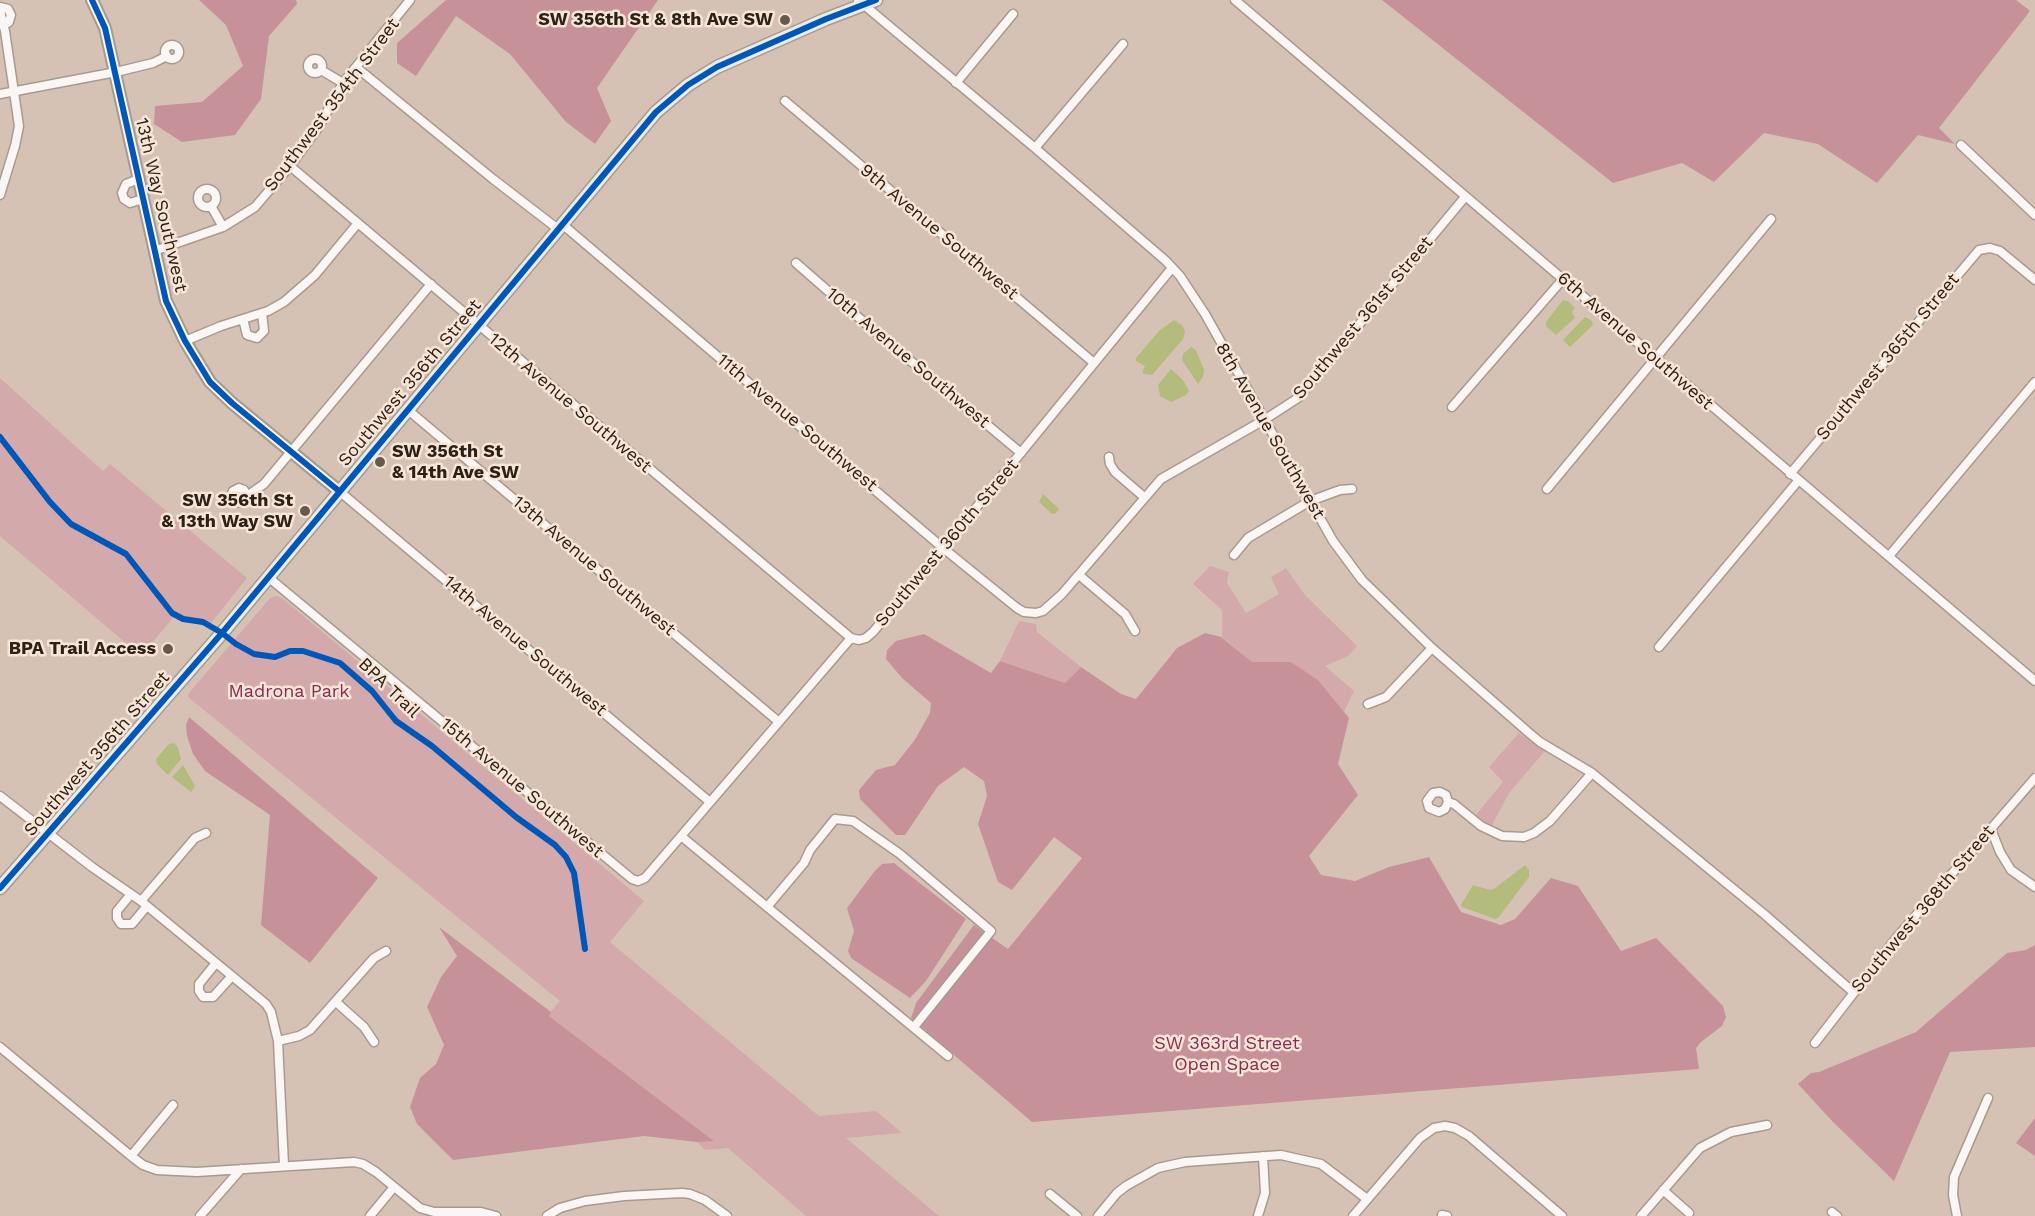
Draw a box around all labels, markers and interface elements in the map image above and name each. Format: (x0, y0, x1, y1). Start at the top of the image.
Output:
place label: SW 356th St & 8th Ave SW (538, 9, 773, 31)
marker: SW 356th St & 8th Ave SW (778, 13, 792, 27)
street label: Southwest 354th Street (260, 14, 404, 196)
street label: 13th Way Southwest (130, 116, 192, 294)
street label: 9th Avenue Southwest (855, 159, 1023, 305)
street label: Southwest 361st Street (1288, 232, 1438, 404)
street label: 6th Avenue Southwest (1553, 267, 1717, 415)
street label: Southwest 365th Street (1812, 269, 1964, 445)
street label: 10th Avenue Southwest (822, 283, 994, 433)
street label: Southwest 356th Street (334, 295, 486, 471)
street label: 12th Avenue Southwest (484, 328, 656, 478)
street label: 8th Avenue Southwest (1211, 339, 1329, 523)
street label: 11th Avenue Southwest (712, 350, 882, 496)
place label: SW 356th St & 14th Ave SW (392, 441, 519, 484)
marker: SW 356th St & 14th Ave SW (373, 455, 387, 469)
street label: Southwest 360th Street (871, 455, 1023, 631)
place label: SW 356th St & 13th Way SW (162, 490, 293, 532)
street label: 13th Avenue Southwest (508, 491, 680, 641)
marker: SW 356th St & 13th Way SW (298, 504, 312, 518)
street label: 14th Avenue Southwest (439, 571, 611, 721)
place label: BPA Trail Access (9, 638, 156, 660)
marker: BPA Trail Access (161, 642, 175, 656)
street label: BPA Trail (354, 653, 424, 723)
street label: Southwest 356th Street (20, 667, 174, 841)
park label: Madrona Park (229, 681, 349, 703)
street label: 15th Avenue Southwest (436, 713, 608, 863)
street label: Southwest 368th Street (1847, 821, 1999, 997)
park label: SW 363rd Street Open Space (1154, 1033, 1300, 1076)

